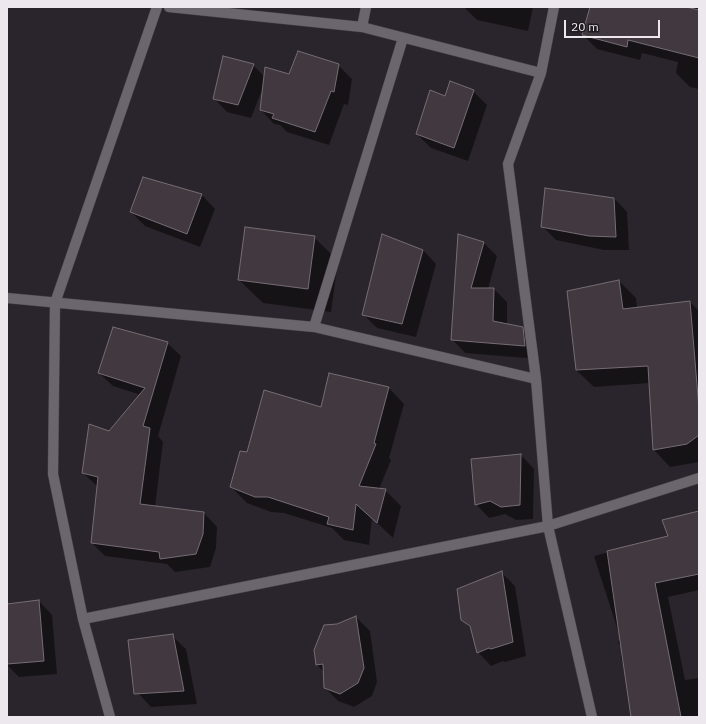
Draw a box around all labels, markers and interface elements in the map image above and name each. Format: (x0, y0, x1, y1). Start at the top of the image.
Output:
scale bar (566, 12, 662, 38)
text: 20 m (571, 19, 599, 34)

